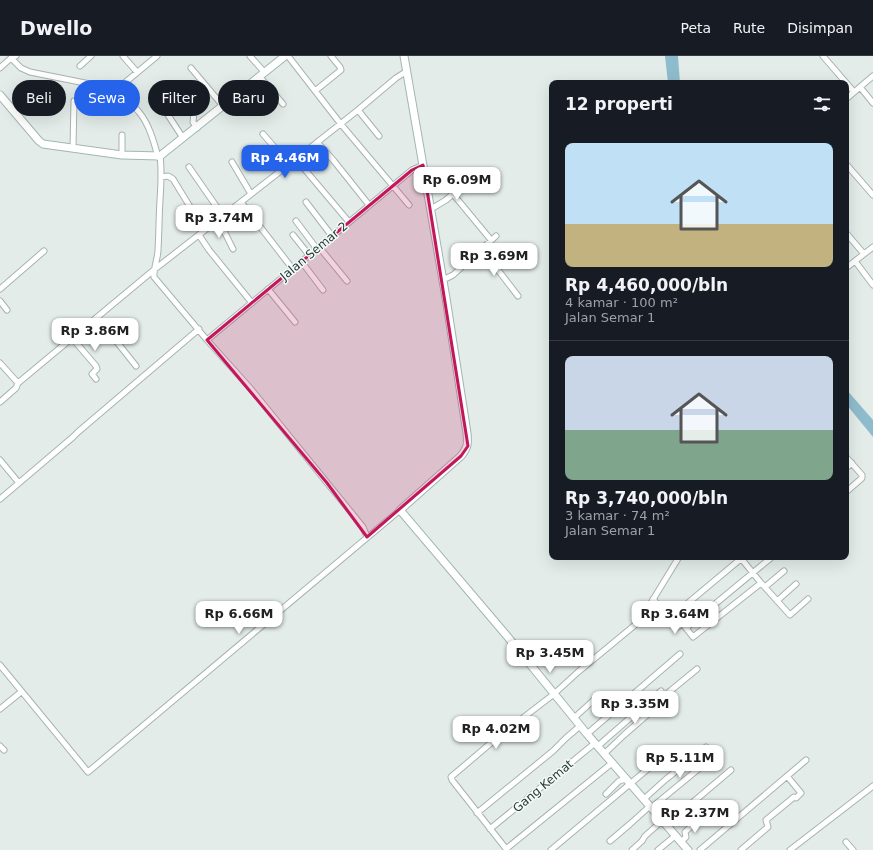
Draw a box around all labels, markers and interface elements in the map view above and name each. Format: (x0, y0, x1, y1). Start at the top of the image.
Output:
text: Dwello (20, 17, 92, 39)
text: Peta (680, 20, 711, 36)
text: Rute (733, 20, 765, 36)
text: Disimpan (787, 20, 853, 36)
chip: Beli (12, 80, 66, 116)
chip: Sewa (74, 80, 140, 116)
chip: Filter (148, 80, 210, 116)
chip: Baru (218, 80, 279, 116)
icon: filters (811, 93, 833, 115)
text: 12 properti (565, 94, 673, 114)
pin: Rp 4.46M (244, 145, 326, 179)
text: Rp 4.46M (251, 150, 319, 165)
pin: Rp 6.09M (416, 167, 498, 201)
icon: home (663, 169, 735, 241)
text: Rp 6.09M (423, 172, 491, 187)
pin: Rp 3.74M (178, 205, 260, 239)
text: Rp 3.74M (185, 210, 253, 225)
street label: Jalan Semar 2 (277, 219, 350, 284)
pin: Rp 3.69M (453, 243, 535, 277)
text: Rp 3.69M (460, 248, 528, 263)
text: Rp 4,460,000/bln (565, 275, 728, 295)
text: 4 kamar · 100 m² (565, 295, 678, 310)
text: Jalan Semar 1 (565, 310, 655, 325)
pin: Rp 3.86M (54, 318, 136, 352)
text: Rp 3.86M (61, 323, 129, 338)
icon: home (663, 382, 735, 454)
text: Rp 3,740,000/bln (565, 488, 728, 508)
text: 3 kamar · 74 m² (565, 508, 670, 523)
text: Jalan Semar 1 (565, 523, 655, 538)
pin: Rp 6.66M (198, 601, 280, 635)
pin: Rp 3.64M (634, 601, 716, 635)
text: Rp 6.66M (205, 606, 273, 621)
text: Rp 3.64M (641, 606, 709, 621)
pin: Rp 3.45M (509, 640, 591, 674)
text: Rp 3.45M (516, 645, 584, 660)
pin: Rp 3.35M (594, 691, 676, 725)
text: Rp 3.35M (601, 696, 669, 711)
pin: Rp 4.02M (455, 716, 537, 750)
text: Rp 4.02M (462, 721, 530, 736)
pin: Rp 5.11M (639, 745, 721, 779)
text: Rp 5.11M (646, 750, 714, 765)
street label: Gang Kemat (510, 757, 576, 815)
pin: Rp 2.37M (654, 800, 736, 834)
text: Rp 2.37M (661, 805, 729, 820)

